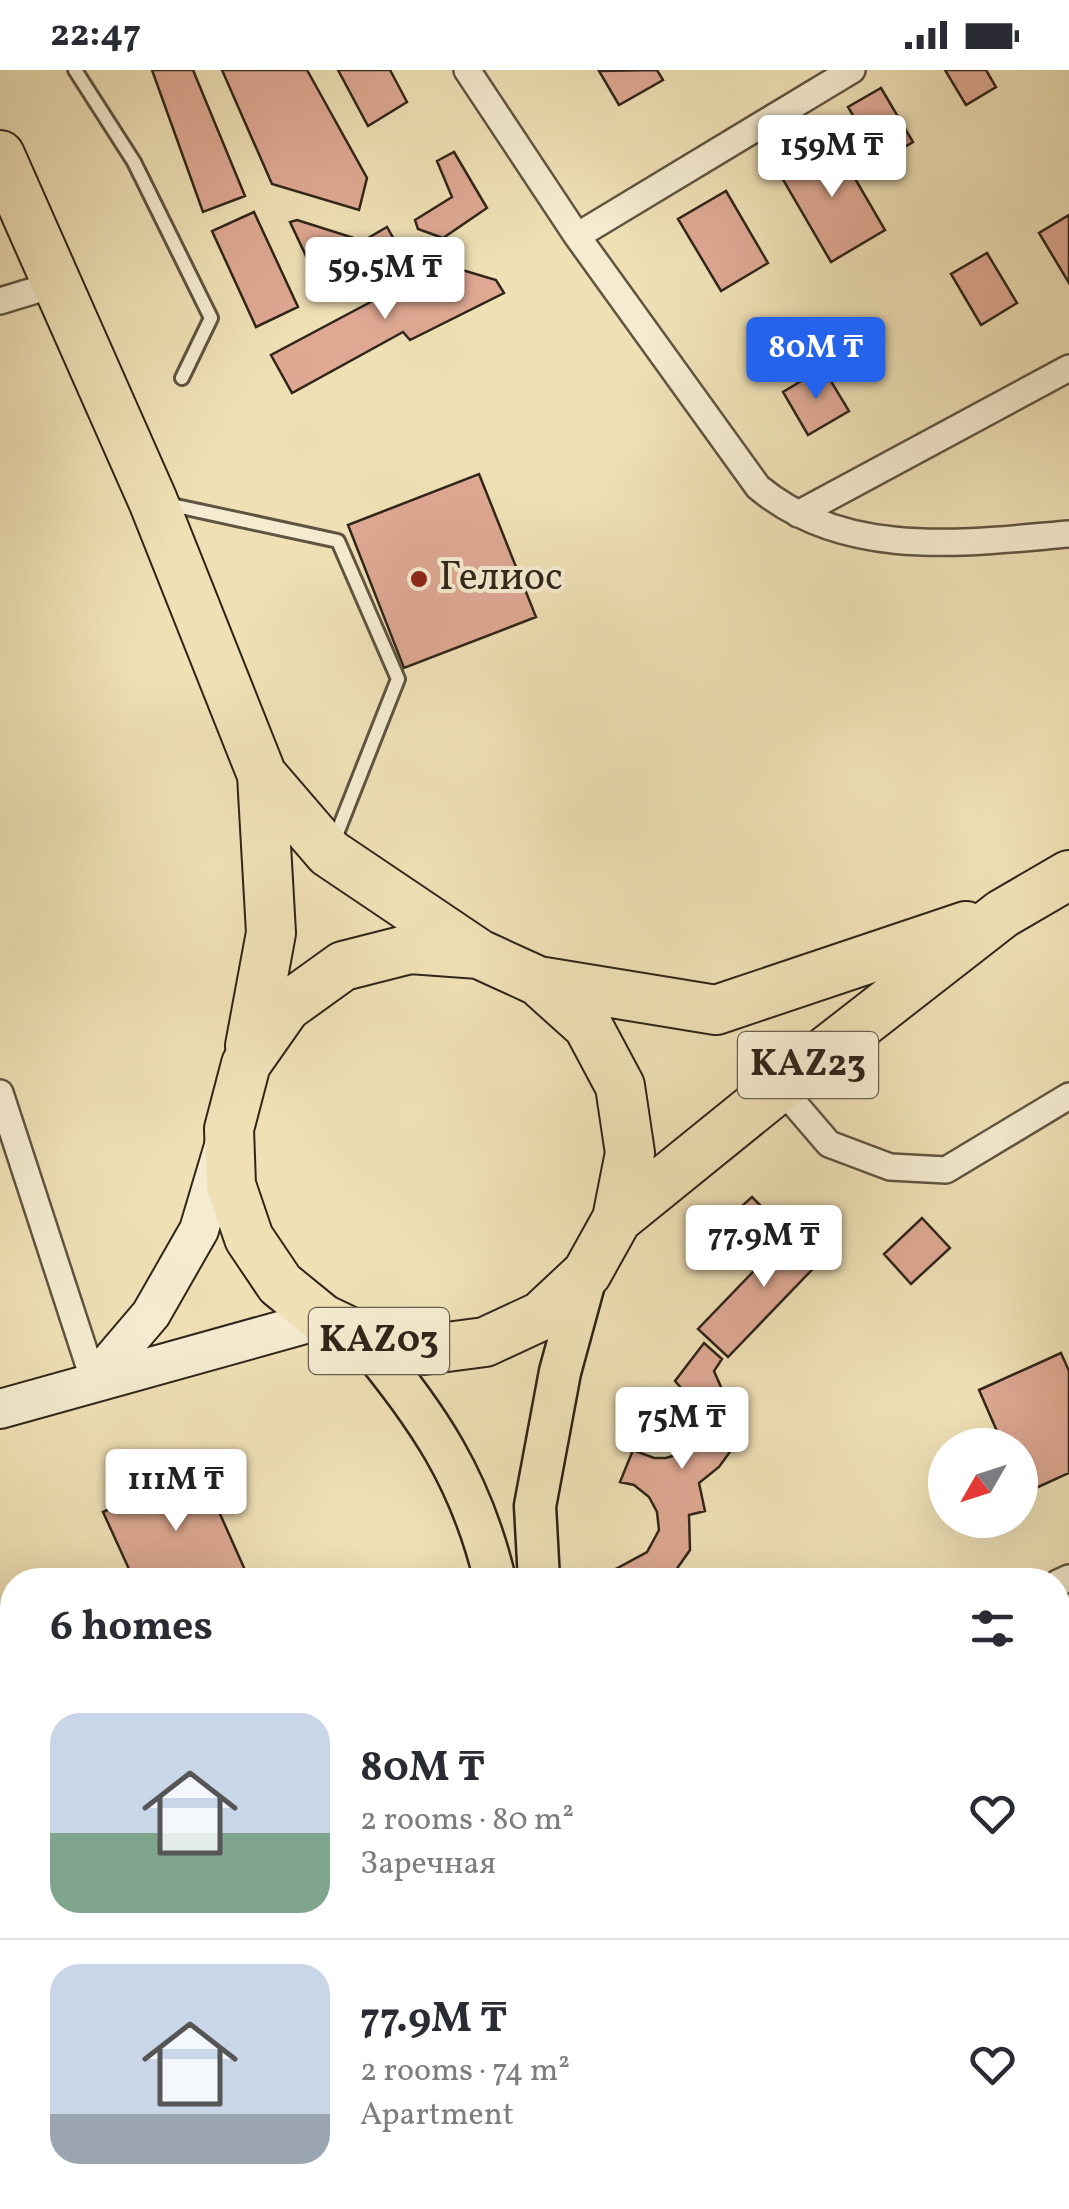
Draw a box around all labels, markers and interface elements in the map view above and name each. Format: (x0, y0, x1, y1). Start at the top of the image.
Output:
text: 22:47 (50, 9, 141, 62)
pin: 159M ₸ (751, 115, 913, 200)
text: 159M ₸ (780, 125, 884, 169)
pin: 59.5M ₸ (293, 237, 477, 322)
text: 59.5M ₸ (327, 247, 443, 291)
pin: 80M ₸ (746, 317, 886, 402)
text: 80M ₸ (768, 327, 864, 371)
place label: Гелиос (439, 551, 563, 607)
marker: Гелиос (408, 568, 430, 590)
road number: KAZ23 (738, 1032, 878, 1098)
pin: 77.9M ₸ (672, 1205, 856, 1290)
text: 77.9M ₸ (708, 1215, 820, 1259)
road number: KАZ03 (309, 1308, 449, 1374)
pin: 75M ₸ (612, 1387, 752, 1472)
text: 75M ₸ (638, 1397, 726, 1441)
north arrow (928, 1428, 1038, 1538)
map controls (928, 1428, 1038, 1538)
pin: 111M ₸ (95, 1449, 257, 1534)
text: 111M ₸ (128, 1459, 224, 1503)
text: 6 homes (50, 1599, 213, 1658)
icon: filters (965, 1601, 1020, 1656)
text: 80M ₸ (360, 1740, 485, 1799)
icon: home (130, 1753, 250, 1873)
icon: heart (965, 1786, 1020, 1841)
text: 2 rooms · 80 m² (360, 1799, 574, 1843)
text: Заречная (360, 1843, 496, 1887)
text: 77.9M ₸ (360, 1991, 508, 2050)
icon: home (130, 2004, 250, 2124)
icon: heart (965, 2037, 1020, 2092)
text: 2 rooms · 74 m² (360, 2050, 570, 2094)
text: Apartment (360, 2094, 514, 2138)

